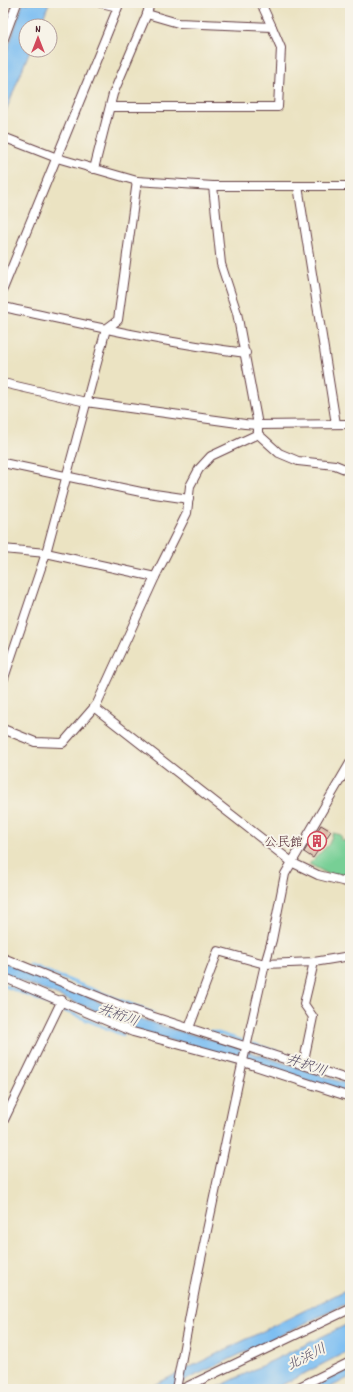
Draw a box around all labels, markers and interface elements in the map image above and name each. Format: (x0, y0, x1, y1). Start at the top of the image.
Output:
north arrow (18, 18, 58, 58)
text: N (35, 22, 41, 38)
building icon: 公民館 (306, 830, 328, 852)
place label: 公民館 (264, 834, 303, 853)
water label: 井桁川 (95, 999, 141, 1032)
water label: 井択川 (283, 1050, 329, 1082)
water label: 北浜川 (284, 1339, 330, 1376)

